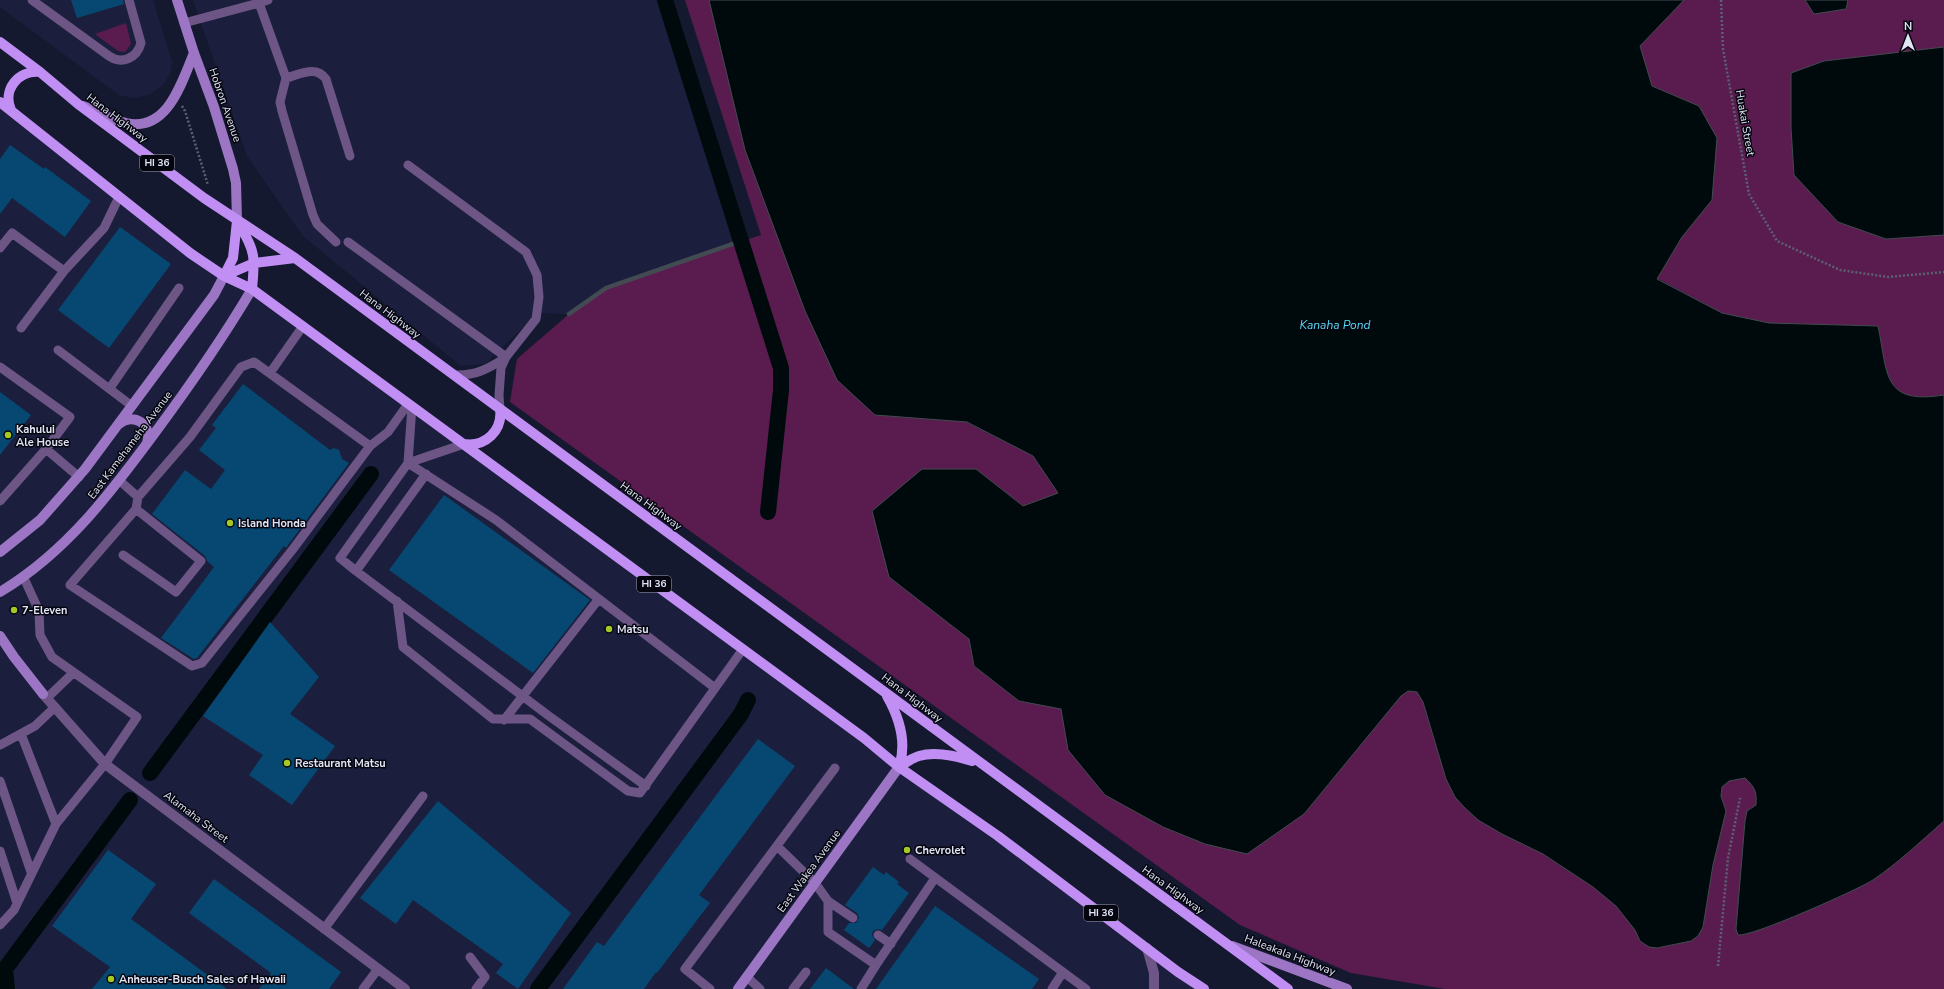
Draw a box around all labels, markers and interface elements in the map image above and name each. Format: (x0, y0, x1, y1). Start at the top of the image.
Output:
north arrow (1888, 16, 1928, 56)
text: N (1904, 19, 1912, 34)
street label: Hobron Avenue (205, 66, 245, 144)
street label: Huakai Street (1732, 89, 1758, 157)
street label: Hana Highway (83, 90, 151, 146)
road number: HI 36 (140, 155, 174, 171)
street label: Hana Highway (356, 286, 424, 342)
water label: Kanaha Pond (1299, 317, 1371, 333)
street label: East Kamehameha Avenue (84, 388, 176, 502)
place label: Kahului Ale House (16, 422, 69, 450)
marker: Kahului Ale House (3, 430, 13, 440)
street label: Hana Highway (617, 478, 685, 534)
place label: Island Honda (238, 516, 306, 531)
marker: Island Honda (225, 518, 235, 528)
road number: HI 36 (637, 576, 671, 592)
place label: 7-Eleven (22, 603, 67, 618)
marker: 7-Eleven (9, 605, 19, 615)
place label: Matsu (617, 622, 649, 637)
marker: Matsu (604, 624, 614, 634)
street label: Hana Highway (878, 670, 946, 726)
place label: Restaurant Matsu (295, 756, 386, 771)
marker: Restaurant Matsu (282, 758, 292, 768)
street label: Alamaha Street (161, 788, 231, 846)
street label: East Wakea Avenue (774, 827, 844, 915)
place label: Chevrolet (915, 843, 966, 858)
marker: Chevrolet (902, 845, 912, 855)
street label: Hana Highway (1139, 862, 1207, 918)
road number: HI 36 (1084, 905, 1118, 921)
street label: Haleakala Highway (1242, 931, 1338, 979)
place label: Anheuser-Busch Sales of Hawaii (119, 972, 286, 987)
marker: Anheuser-Busch Sales of Hawaii (106, 974, 116, 984)

